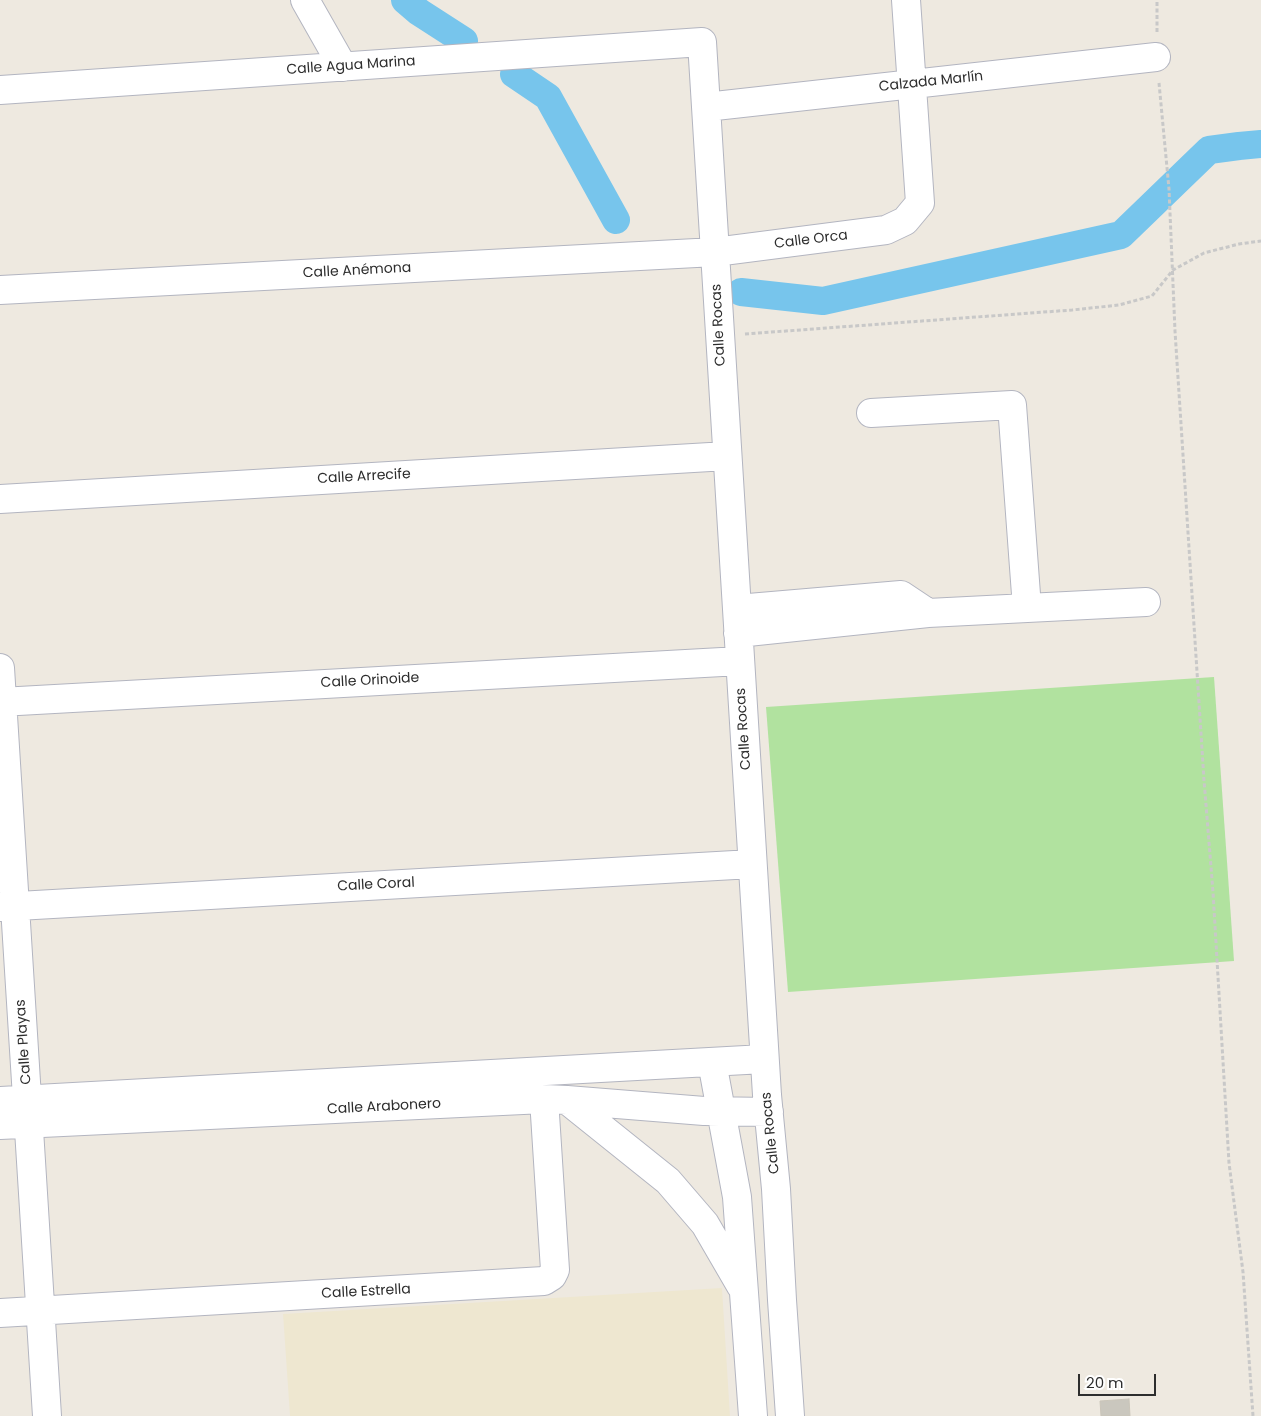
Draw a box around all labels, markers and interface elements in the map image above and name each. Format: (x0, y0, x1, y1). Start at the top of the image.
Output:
street label: Calle Agua Marina (286, 53, 416, 79)
street label: Calzada Marlín (878, 68, 984, 96)
street label: Calle Orca (773, 227, 849, 253)
street label: Calle Anémona (302, 260, 412, 282)
street label: Calle Rocas (708, 283, 730, 367)
street label: Calle Arrecife (317, 466, 411, 488)
street label: Calle Orinoide (320, 670, 420, 692)
street label: Calle Rocas (733, 687, 755, 771)
street label: Calle Coral (337, 875, 415, 895)
street label: Calle Playas (13, 999, 35, 1085)
street label: Calle Rocas (758, 1091, 784, 1175)
street label: Calle Arabonero (327, 1096, 441, 1118)
street label: Calle Estrella (321, 1281, 411, 1303)
scale bar (1081, 1364, 1158, 1396)
text: 20 m (1086, 1372, 1124, 1393)

